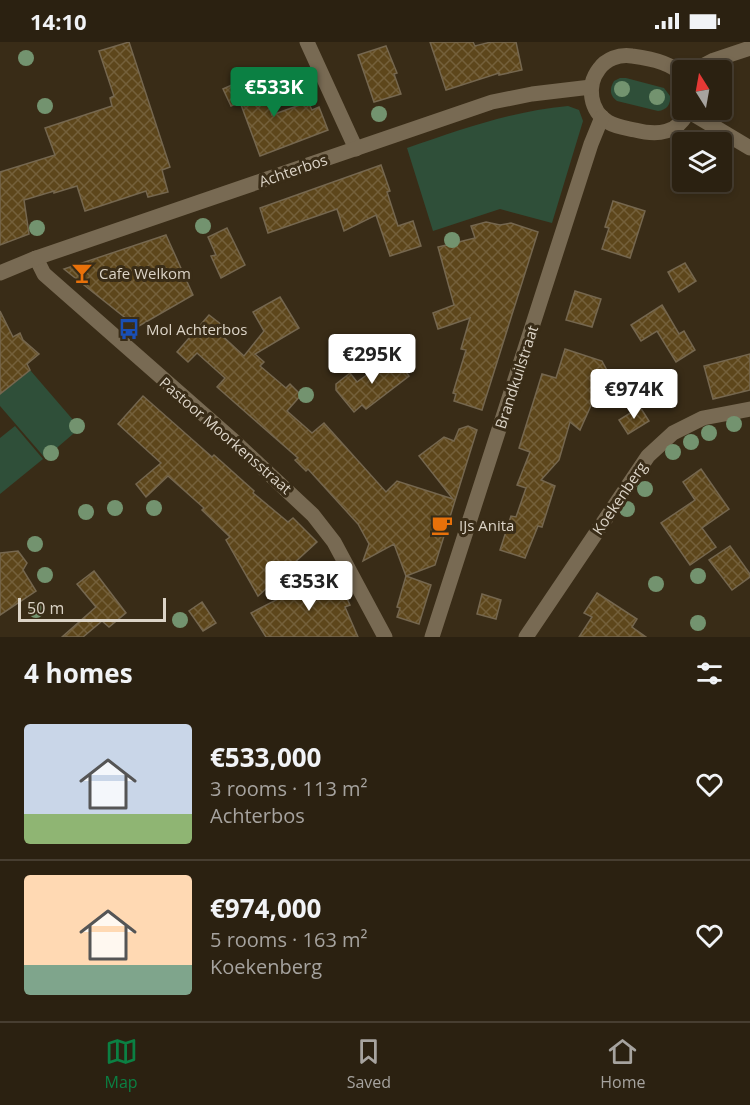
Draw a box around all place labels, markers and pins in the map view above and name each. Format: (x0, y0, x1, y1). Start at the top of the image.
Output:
pin: €533K (232, 67, 316, 118)
bar icon: Cafe Welkom (70, 261, 94, 285)
place label: Cafe Welkom (99, 263, 191, 283)
bus stop icon: Mol Achterbos (117, 317, 141, 341)
place label: Mol Achterbos (146, 319, 247, 339)
pin: €295K (330, 334, 414, 385)
pin: €974K (592, 369, 676, 420)
cafe icon: IJs Anita (430, 513, 454, 537)
place label: IJs Anita (459, 515, 514, 535)
pin: €353K (267, 561, 351, 612)

